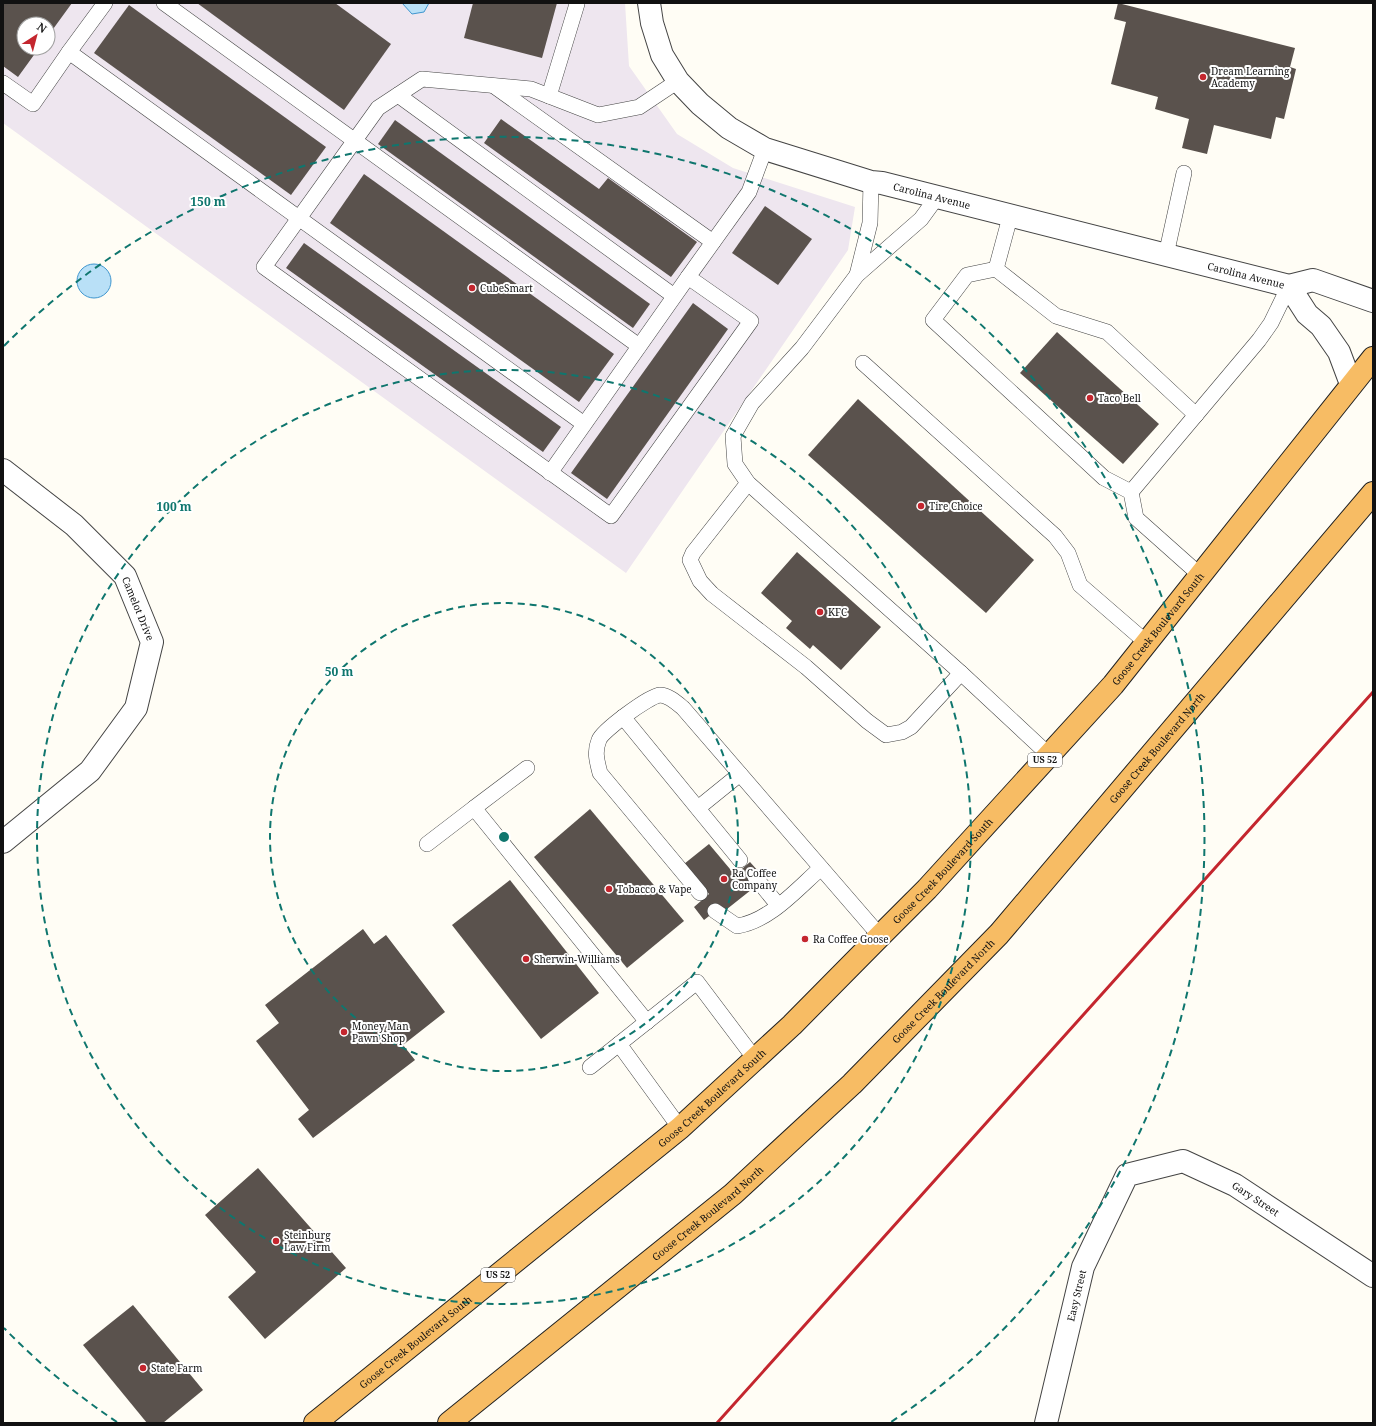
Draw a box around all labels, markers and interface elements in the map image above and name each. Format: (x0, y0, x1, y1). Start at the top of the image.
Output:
north arrow (16, 16, 56, 56)
text: N (34, 19, 50, 36)
place label: Dream Learning Academy (1211, 64, 1290, 90)
marker: Dream Learning Academy (1198, 72, 1208, 82)
street label: Carolina Avenue (892, 179, 972, 212)
text: 150 m (190, 193, 226, 210)
street label: Carolina Avenue (1206, 259, 1286, 292)
place label: CubeSmart (480, 281, 533, 295)
marker: CubeSmart (467, 283, 477, 293)
place label: Taco Bell (1098, 391, 1141, 405)
marker: Taco Bell (1085, 393, 1095, 403)
text: 100 m (156, 498, 192, 515)
place label: Tire Choice (929, 499, 983, 513)
marker: Tire Choice (916, 501, 926, 511)
street label: Goose Creek Boulevard South (1108, 569, 1207, 688)
street label: Camelot Drive (119, 574, 158, 643)
place label: KFC (828, 605, 847, 619)
marker: KFC (815, 607, 825, 617)
text: 50 m (325, 663, 353, 680)
street label: Goose Creek Boulevard North (1106, 689, 1208, 806)
road number: US 52 (1028, 753, 1062, 767)
street label: Goose Creek Boulevard South (889, 814, 996, 927)
centre of rings (497, 830, 511, 844)
place label: Ra Coffee Company (732, 866, 777, 892)
marker: Ra Coffee Company (719, 874, 729, 884)
place label: Tobacco & Vape (617, 882, 692, 896)
marker: Tobacco & Vape (604, 884, 614, 894)
place label: Ra Coffee Goose (813, 932, 889, 946)
marker: Ra Coffee Goose (800, 934, 810, 944)
street label: Goose Creek Boulevard North (889, 935, 998, 1046)
place label: Sherwin-Williams (534, 952, 620, 966)
marker: Sherwin-Williams (521, 954, 531, 964)
place label: Money Man Pawn Shop (352, 1019, 409, 1045)
marker: Money Man Pawn Shop (339, 1027, 349, 1037)
street label: Goose Creek Boulevard South (655, 1045, 769, 1150)
street label: Goose Creek Boulevard North (649, 1162, 767, 1264)
street label: Gary Street (1229, 1178, 1282, 1219)
place label: Steinburg Law Firm (284, 1228, 331, 1254)
marker: Steinburg Law Firm (271, 1236, 281, 1246)
road number: US 52 (481, 1268, 515, 1282)
street label: Easy Street (1063, 1268, 1089, 1323)
street label: Goose Creek Boulevard South (356, 1292, 475, 1392)
place label: State Farm (151, 1361, 203, 1375)
marker: State Farm (138, 1363, 148, 1373)

